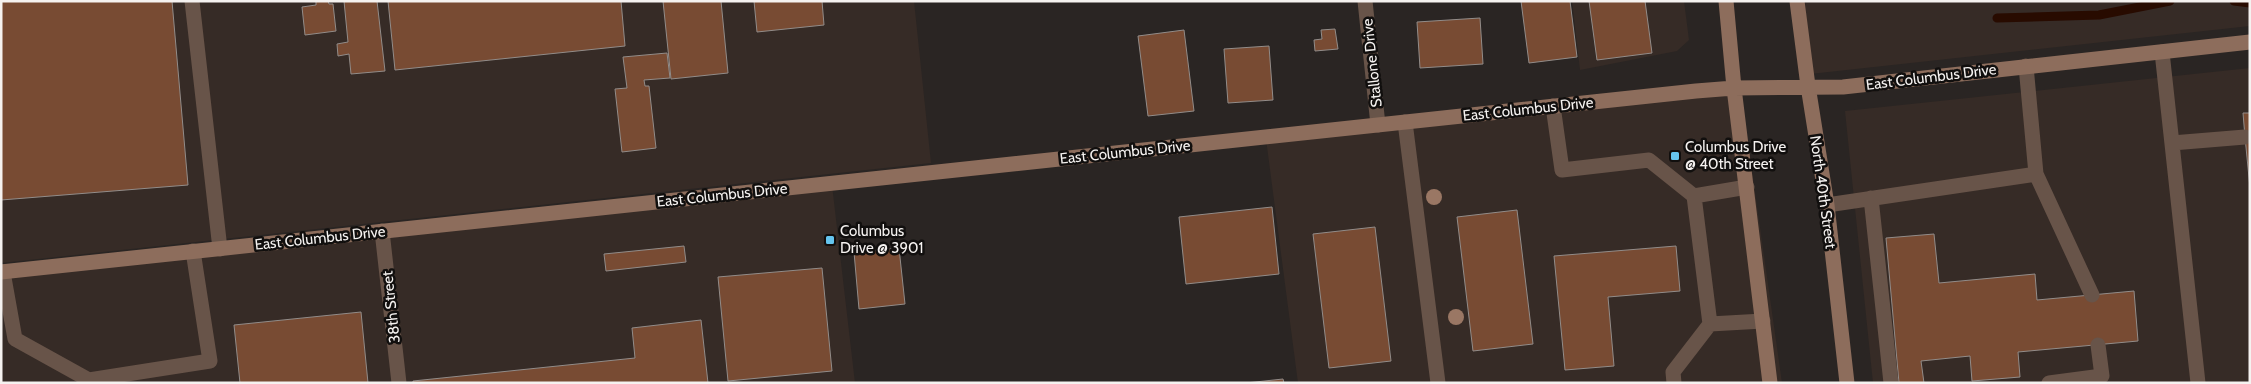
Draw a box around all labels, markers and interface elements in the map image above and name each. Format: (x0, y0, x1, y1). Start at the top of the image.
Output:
street label: Stallone Drive (1358, 17, 1386, 108)
street label: East Columbus Drive (1865, 60, 1998, 94)
street label: East Columbus Drive (1462, 93, 1595, 125)
street label: North 40th Street (1806, 134, 1840, 250)
street label: East Columbus Drive (1059, 136, 1192, 168)
place label: Columbus Drive @ 40th Street (1685, 138, 1787, 173)
marker: Columbus Drive @ 40th Street (1669, 150, 1681, 162)
street label: East Columbus Drive (656, 179, 789, 211)
street label: East Columbus Drive (254, 222, 387, 254)
place label: Columbus Drive @ 3901 (840, 222, 923, 257)
marker: Columbus Drive @ 3901 (824, 234, 836, 246)
street label: 38th Street (378, 270, 404, 344)

